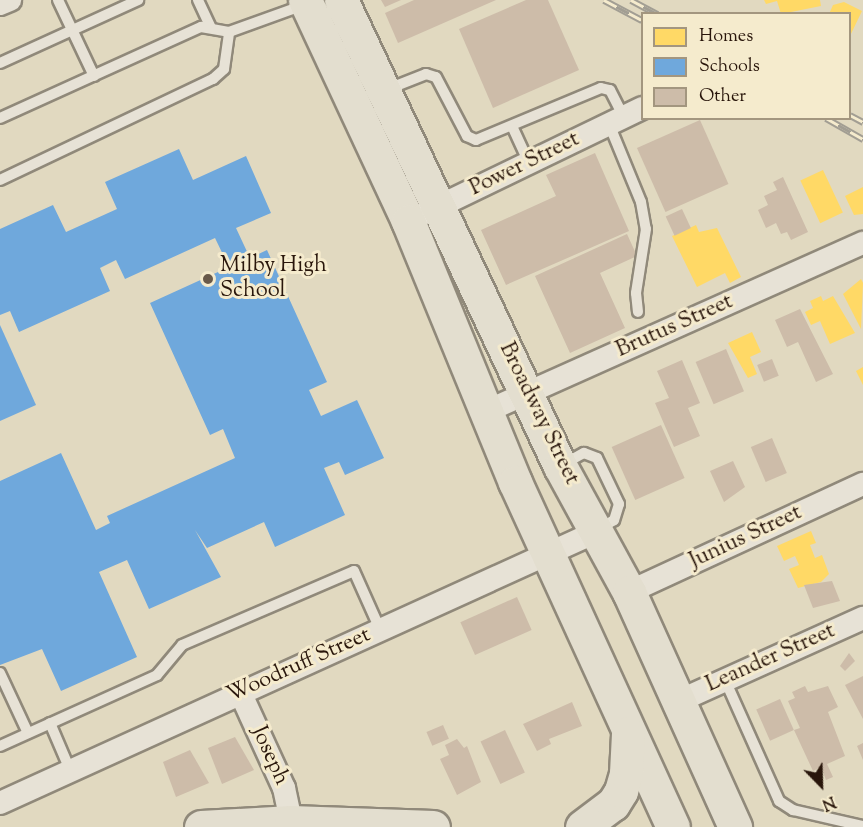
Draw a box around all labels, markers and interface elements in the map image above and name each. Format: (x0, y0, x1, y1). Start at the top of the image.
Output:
legend (641, 12, 851, 120)
text: Homes (699, 24, 753, 50)
text: Schools (699, 54, 760, 80)
text: Other (699, 84, 746, 110)
street label: Power Street (466, 127, 584, 203)
place label: Milby High School (220, 253, 327, 304)
marker: Milby High School (201, 272, 215, 286)
street label: Brutus Street (612, 289, 738, 365)
street label: Broadway Street (492, 339, 584, 489)
street label: Junius Street (686, 500, 806, 576)
street label: Leander Street (702, 619, 840, 699)
street label: Woodruff Street (223, 623, 375, 709)
street label: Joseph (244, 722, 294, 790)
north arrow (791, 755, 851, 815)
text: N (818, 789, 839, 815)

